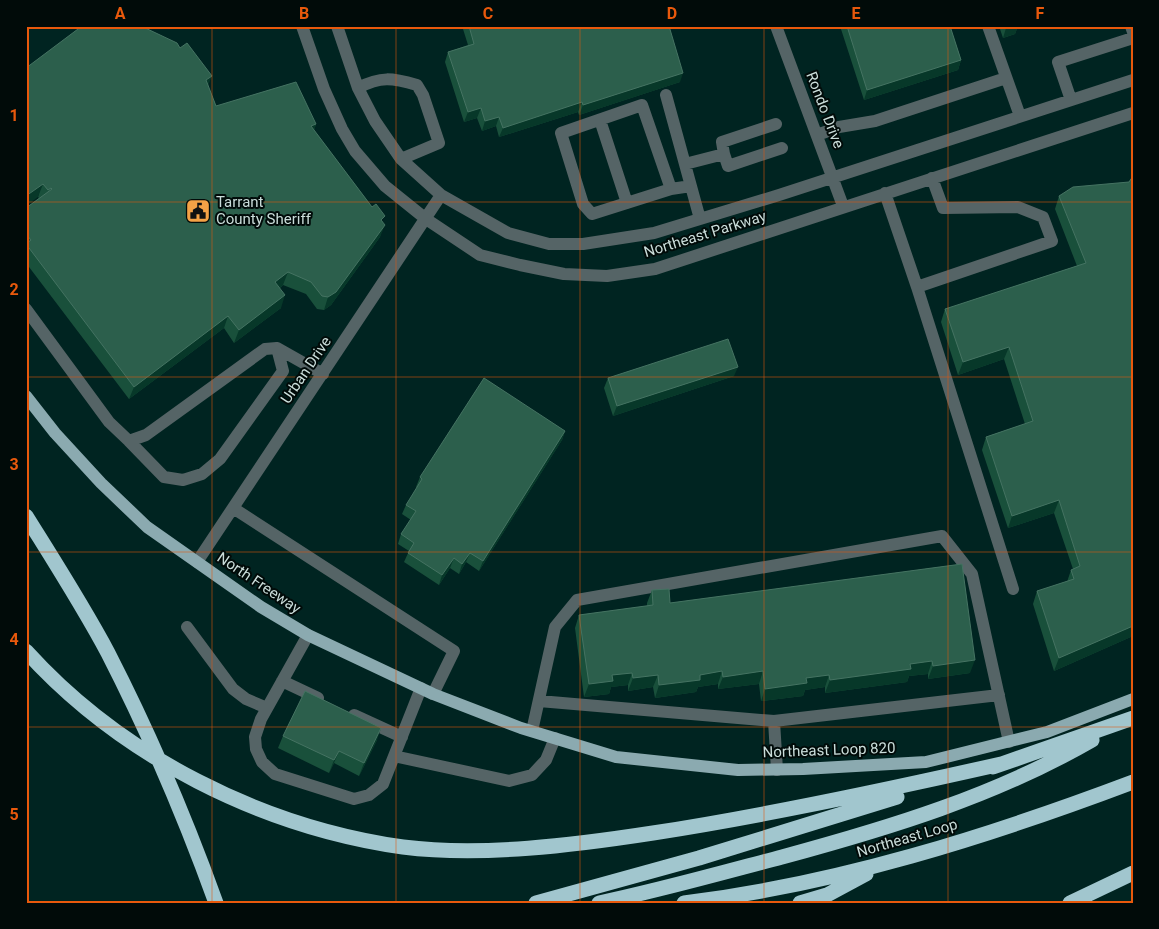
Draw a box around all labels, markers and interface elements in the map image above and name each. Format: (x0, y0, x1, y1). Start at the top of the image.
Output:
text: A (115, 4, 126, 23)
text: B (299, 4, 309, 23)
text: C (483, 4, 493, 23)
text: D (667, 4, 677, 23)
text: E (852, 4, 861, 23)
text: F (1036, 4, 1045, 23)
street label: Rondo Drive (802, 69, 848, 151)
text: 1 (9, 106, 19, 125)
place label: Tarrant County Sheriff (216, 193, 312, 228)
public building icon: Tarrant County Sheriff (185, 198, 211, 224)
street label: Northeast Parkway (642, 207, 768, 261)
text: 2 (9, 280, 19, 299)
street label: Urban Drive (277, 333, 335, 407)
text: 3 (9, 455, 19, 474)
street label: North Freeway (214, 548, 304, 618)
text: 4 (9, 630, 19, 649)
street label: Northeast Loop 820 (762, 739, 896, 761)
text: 5 (9, 805, 19, 824)
street label: Northeast Loop (855, 815, 959, 861)

